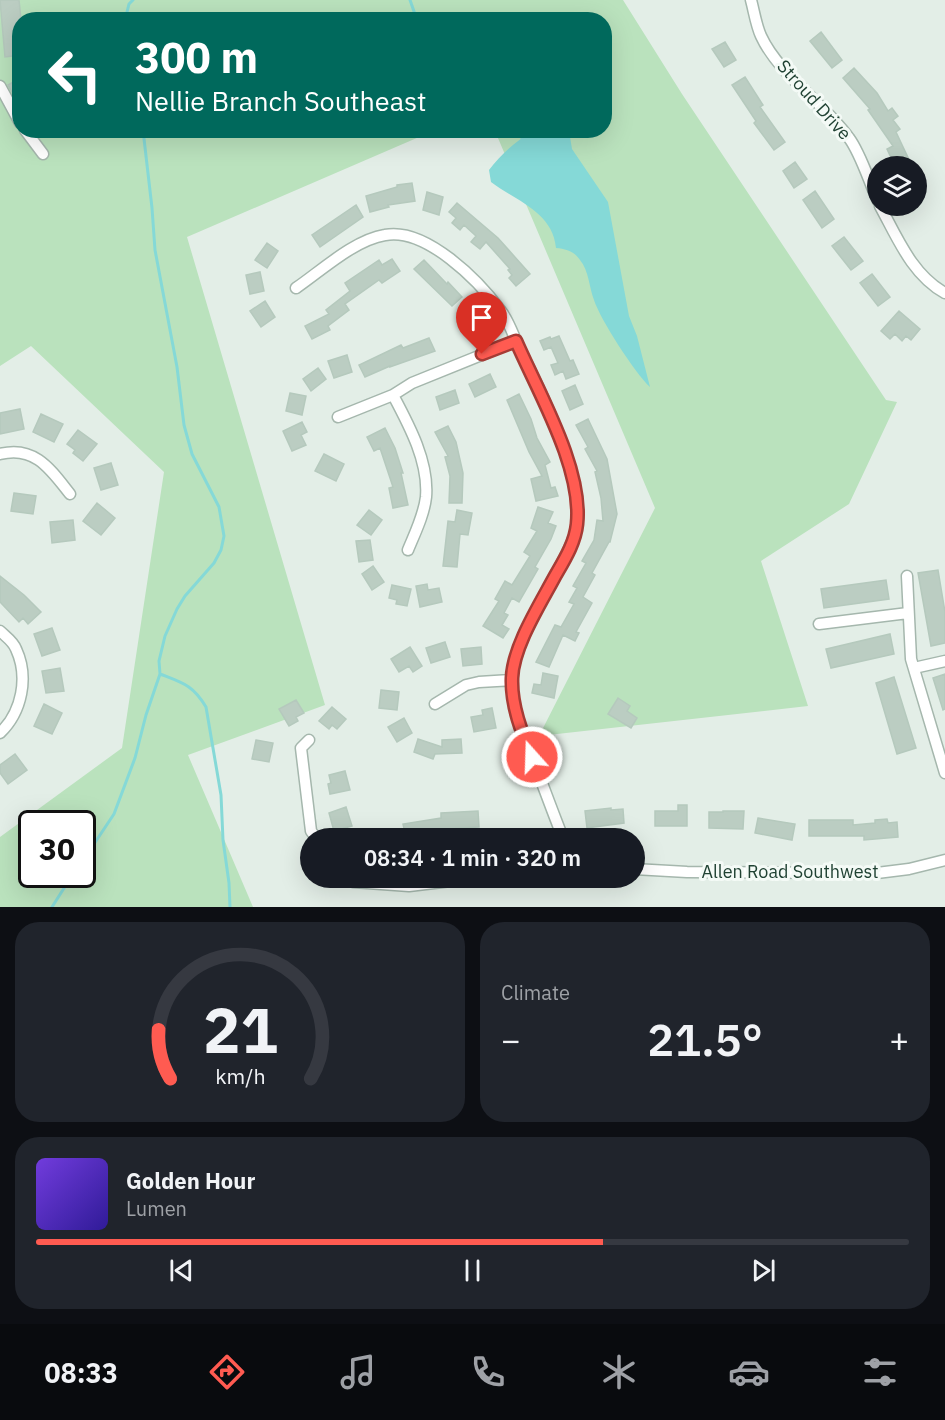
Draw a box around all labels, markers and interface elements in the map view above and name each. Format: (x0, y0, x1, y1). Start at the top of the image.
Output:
text: 300 m (135, 30, 258, 85)
icon: left (36, 36, 114, 114)
street label: Stroud Drive (772, 55, 856, 145)
text: Nellie Branch Southeast (135, 83, 427, 118)
map controls (867, 156, 927, 216)
button: layers (867, 156, 927, 216)
pin (456, 292, 507, 354)
icon: arrive (465, 301, 498, 334)
position arrow (500, 725, 564, 789)
speed limit sign: 30 (18, 810, 96, 888)
text: 08:34 · 1 min · 320 m (364, 843, 581, 872)
street label: Allen Road Southwest (701, 860, 879, 883)
text: Climate (501, 979, 570, 1006)
text: 21 (203, 989, 277, 1070)
text: 21.5° (647, 1010, 763, 1068)
text: − (501, 1018, 521, 1061)
text: + (889, 1018, 909, 1061)
text: km/h (215, 1062, 265, 1090)
text: Golden Hour (126, 1166, 255, 1195)
text: Lumen (126, 1195, 187, 1222)
icon: previous (165, 1254, 198, 1287)
icon: pause (456, 1254, 489, 1287)
icon: next (747, 1254, 780, 1287)
icon: directions (206, 1351, 248, 1393)
icon: music (337, 1351, 379, 1393)
icon: phone (467, 1351, 509, 1393)
icon: climate (598, 1351, 640, 1393)
icon: car (728, 1351, 770, 1393)
icon: filters (859, 1351, 901, 1393)
text: 08:33 (44, 1355, 118, 1390)

